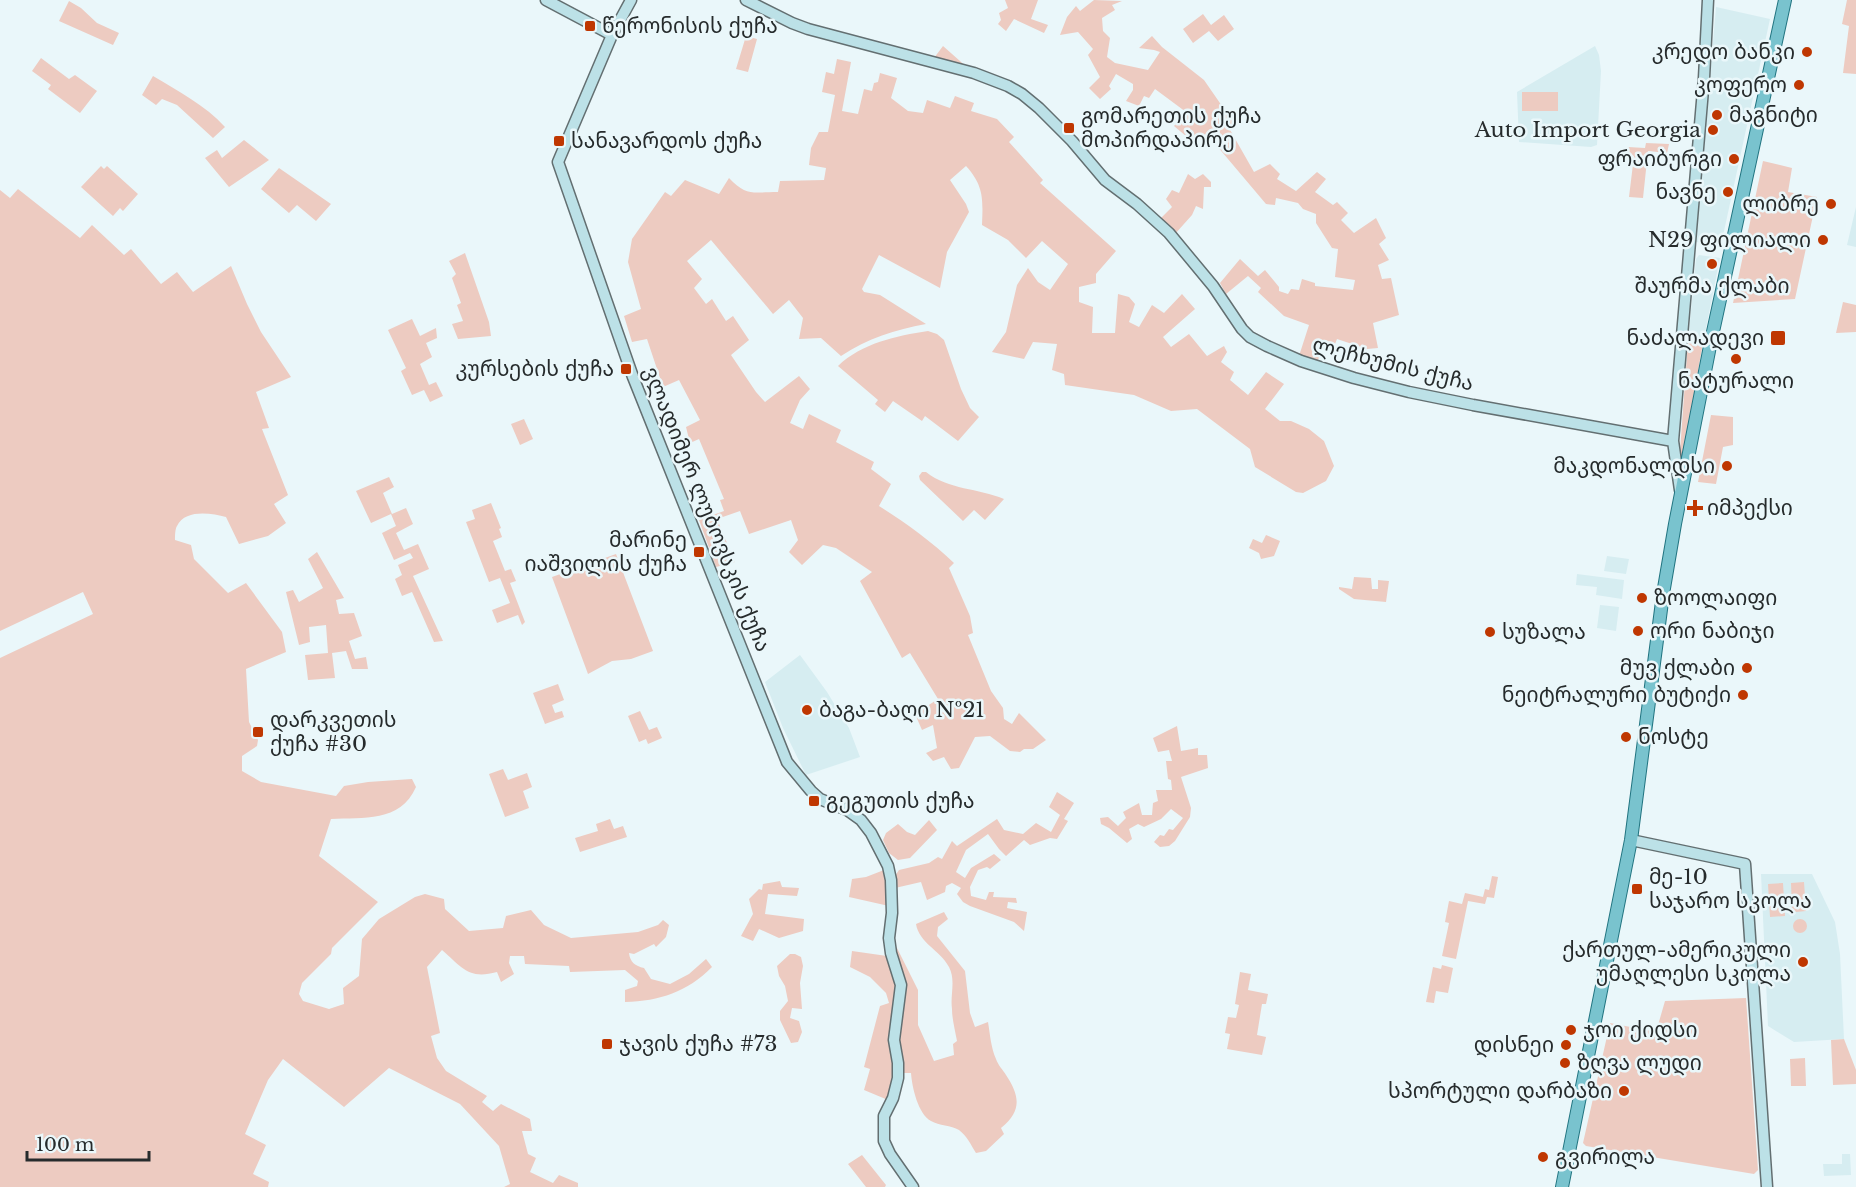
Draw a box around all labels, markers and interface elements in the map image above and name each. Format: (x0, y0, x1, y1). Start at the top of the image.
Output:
place label: წერონისის ქუჩა (602, 13, 778, 39)
marker: წერონისის ქუჩა (583, 19, 597, 33)
place label: კრედო ბანკი (1652, 39, 1795, 65)
marker: კრედო ბანკი (1800, 45, 1814, 59)
place label: კოფერო (1694, 72, 1787, 98)
marker: კოფერო (1792, 78, 1806, 92)
place label: მაგნიტი (1729, 102, 1818, 128)
place label: გომარეთის ქუჩა მოპირდაპირე (1081, 103, 1262, 153)
marker: მაგნიტი (1710, 108, 1724, 122)
place label: Auto Import Georgia (1474, 117, 1701, 143)
marker: გომარეთის ქუჩა მოპირდაპირე (1062, 121, 1076, 135)
marker: Auto Import Georgia (1706, 123, 1720, 137)
place label: სანავარდოს ქუჩა (571, 128, 762, 154)
marker: სანავარდოს ქუჩა (552, 134, 566, 148)
place label: ფრაიბურგი (1598, 146, 1722, 172)
marker: ფრაიბურგი (1727, 152, 1741, 166)
place label: ნავნე (1656, 179, 1716, 205)
marker: ნავნე (1721, 185, 1735, 199)
place label: ლიბრე (1742, 191, 1819, 217)
marker: ლიბრე (1824, 197, 1838, 211)
place label: N29 ფილიალი (1648, 227, 1811, 253)
marker: N29 ფილიალი (1816, 233, 1830, 247)
marker: შაურმა ქლაბი (1705, 257, 1719, 271)
place label: შაურმა ქლაბი (1634, 273, 1790, 299)
place label: ნაძალადევი (1626, 325, 1764, 351)
marker: ნაძალადევი (1769, 329, 1787, 347)
street label: ლეჩხუმის ქუჩა (1310, 331, 1476, 397)
marker: ნატურალი (1729, 352, 1743, 366)
place label: კურსების ქუჩა (455, 356, 614, 382)
marker: კურსების ქუჩა (619, 362, 633, 376)
street label: ვლადიმერ ლუბოვსკის ქუჩა (638, 363, 776, 655)
place label: ნატურალი (1678, 368, 1794, 394)
place label: მაკდონალდსი (1553, 453, 1715, 479)
marker: მაკდონალდსი (1720, 459, 1734, 473)
place label: იმპექსი (1707, 495, 1793, 521)
marker: იმპექსი (1688, 501, 1702, 515)
place label: მარინე იაშვილის ქუჩა (524, 527, 687, 577)
marker: მარინე იაშვილის ქუჩა (692, 545, 706, 559)
place label: ზოოლაიფი (1654, 585, 1777, 611)
marker: ზოოლაიფი (1635, 591, 1649, 605)
place label: ორი ნაბიჯი (1650, 618, 1775, 644)
place label: სუზალა (1502, 619, 1586, 645)
marker: ორი ნაბიჯი (1631, 624, 1645, 638)
marker: სუზალა (1483, 625, 1497, 639)
place label: მუვ ქლაბი (1620, 655, 1735, 681)
marker: მუვ ქლაბი (1740, 661, 1754, 675)
place label: ნეიტრალური ბუტიქი (1502, 682, 1731, 708)
marker: ნეიტრალური ბუტიქი (1736, 688, 1750, 702)
place label: ბაგა-ბაღი №21 (819, 697, 985, 723)
marker: ბაგა-ბაღი №21 (800, 703, 814, 717)
place label: დარკვეთის ქუჩა #30 (270, 707, 397, 757)
place label: ნოსტე (1638, 724, 1709, 750)
marker: დარკვეთის ქუჩა #30 (251, 725, 265, 739)
marker: ნოსტე (1619, 730, 1633, 744)
place label: გეგუთის ქუჩა (826, 788, 975, 814)
marker: გეგუთის ქუჩა (807, 794, 821, 808)
place label: მე-10 საჯარო სკოლა (1649, 864, 1812, 914)
marker: მე-10 საჯარო სკოლა (1630, 882, 1644, 896)
place label: ქართულ-ამერიკული უმაღლესი სკოლა (1562, 937, 1791, 987)
marker: ქართულ-ამერიკული უმაღლესი სკოლა (1796, 955, 1810, 969)
place label: ჯოი ქიდსი (1583, 1017, 1698, 1043)
marker: ჯოი ქიდსი (1564, 1023, 1578, 1037)
place label: ჯავის ქუჩა #73 (619, 1031, 777, 1057)
place label: დისნეი (1474, 1032, 1554, 1058)
marker: ჯავის ქუჩა #73 (600, 1037, 614, 1051)
marker: დისნეი (1559, 1038, 1573, 1052)
place label: ზღვა ლუდი (1577, 1050, 1702, 1076)
marker: ზღვა ლუდი (1558, 1056, 1572, 1070)
place label: სპორტული დარბაზი (1388, 1078, 1612, 1104)
marker: სპორტული დარბაზი (1617, 1084, 1631, 1098)
scale bar (27, 1124, 148, 1162)
text: 100 m (36, 1134, 94, 1156)
place label: გვირილა (1555, 1144, 1655, 1170)
marker: გვირილა (1536, 1150, 1550, 1164)

